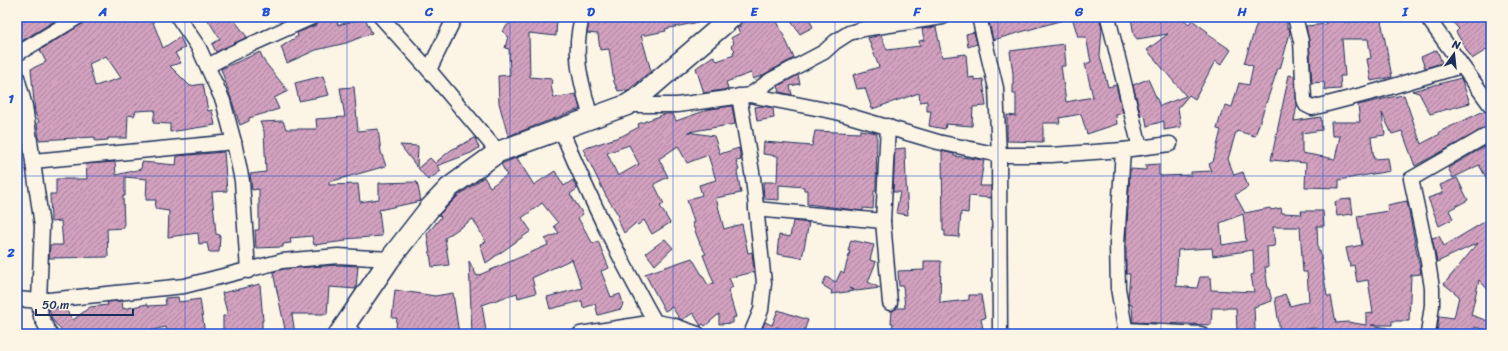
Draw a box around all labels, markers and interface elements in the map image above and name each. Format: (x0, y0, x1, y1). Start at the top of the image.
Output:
text: A (98, 0, 107, 23)
text: B (262, 0, 271, 23)
text: C (424, 0, 434, 23)
text: D (587, 0, 595, 23)
text: E (750, 0, 759, 23)
text: F (912, 0, 921, 23)
text: G (1074, 0, 1084, 23)
text: H (1236, 0, 1247, 23)
text: I (1401, 0, 1409, 23)
north arrow (1434, 34, 1474, 74)
text: N (1449, 34, 1463, 55)
text: 1 (8, 87, 14, 110)
text: 2 (6, 241, 15, 264)
scale bar (36, 291, 133, 317)
text: 50 m (42, 294, 69, 316)

